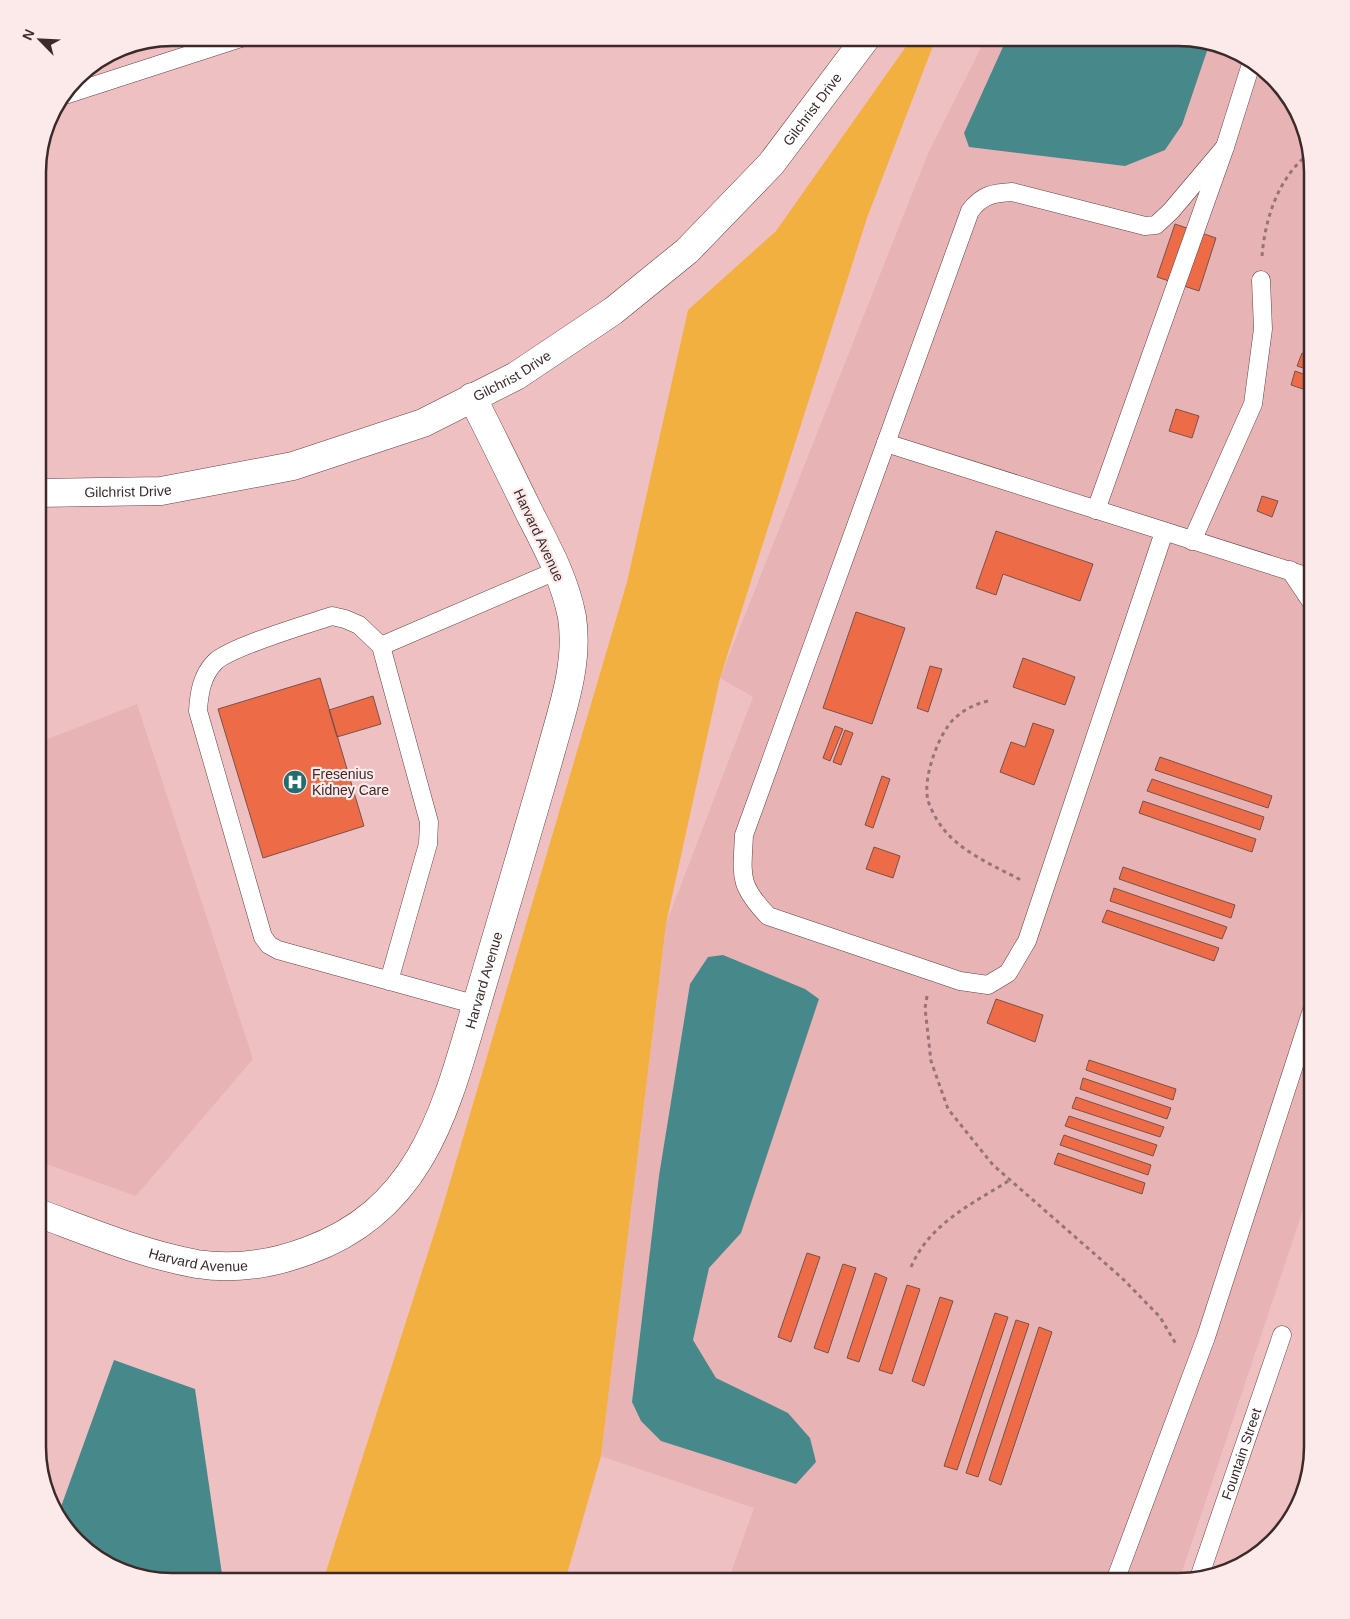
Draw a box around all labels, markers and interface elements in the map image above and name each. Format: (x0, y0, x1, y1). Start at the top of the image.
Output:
north arrow (15, 15, 65, 65)
text: N (19, 27, 37, 43)
street label: Gilchrist Drive (780, 69, 845, 149)
street label: Gilchrist Drive (470, 347, 554, 404)
street label: Gilchrist Drive (84, 481, 173, 500)
street label: Harvard Avenue (511, 486, 568, 584)
place label: Fresenius Kidney Care (312, 766, 389, 798)
hospital icon: Fresenius Kidney Care (282, 769, 308, 795)
street label: Harvard Avenue (462, 930, 506, 1030)
street label: Harvard Avenue (147, 1245, 249, 1274)
street label: Fountain Street (1218, 1406, 1264, 1502)

